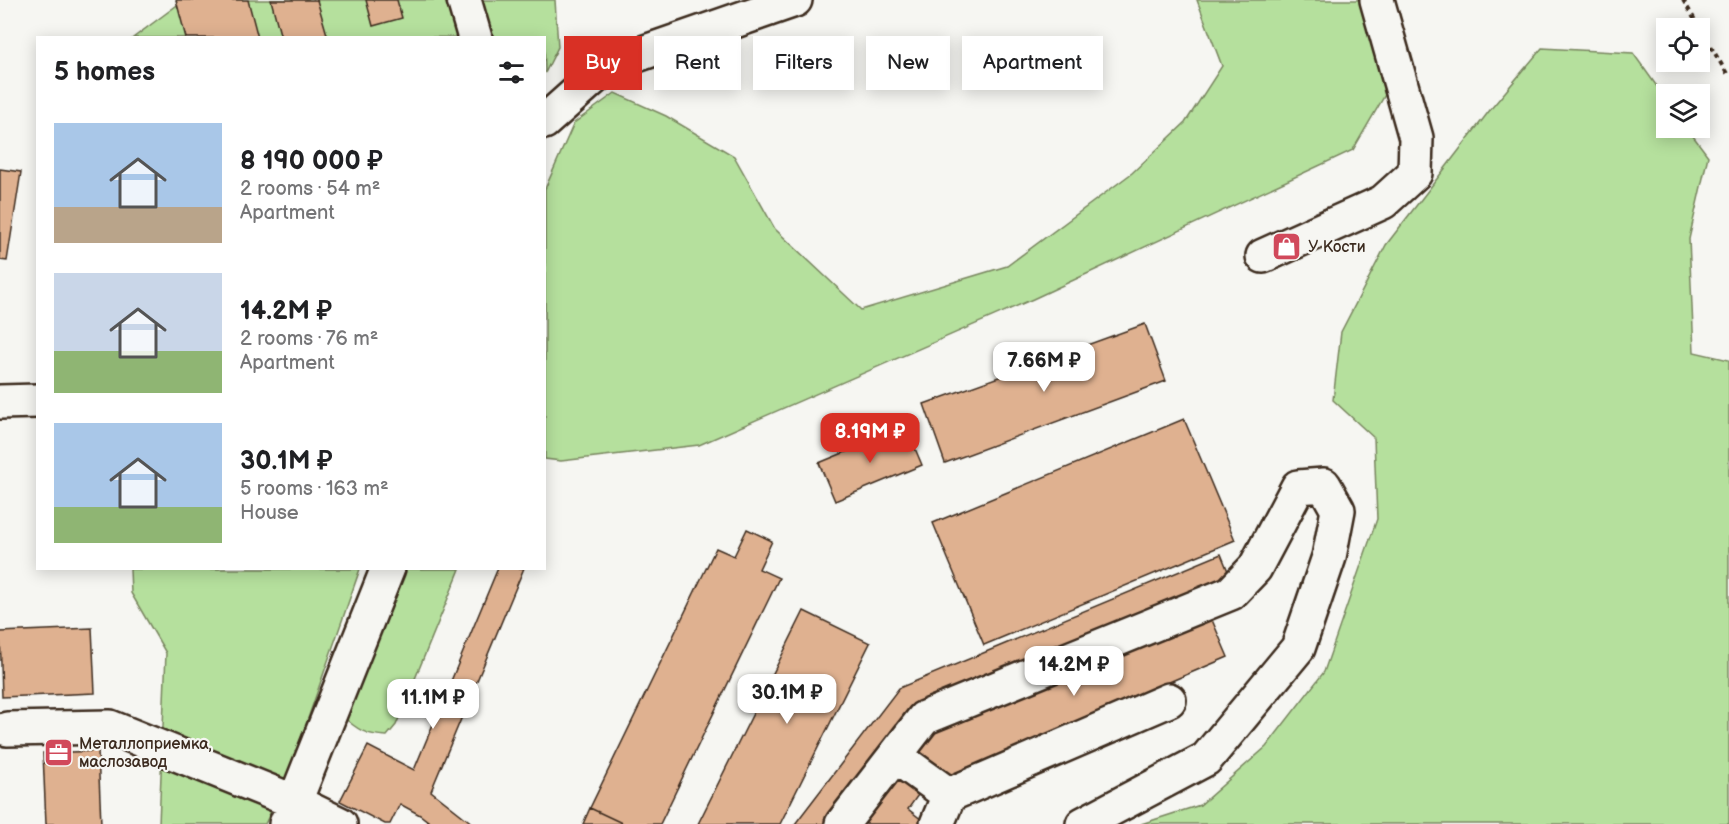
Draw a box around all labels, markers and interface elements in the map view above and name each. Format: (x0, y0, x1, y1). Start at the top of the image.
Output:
map controls (1656, 18, 1710, 138)
button: locate (1656, 18, 1710, 72)
chip: Buy (564, 36, 642, 90)
chip: Rent (654, 36, 741, 90)
chip: Filters (753, 36, 854, 90)
chip: New (866, 36, 950, 90)
chip: Apartment (962, 36, 1103, 90)
icon: filters (495, 56, 528, 89)
text: 5 homes (54, 57, 155, 88)
button: layers (1656, 84, 1710, 138)
text: 8 190 000 ₽ (240, 146, 383, 177)
icon: home (102, 147, 174, 219)
text: 2 rooms · 54 m² (240, 177, 380, 201)
text: Apartment (240, 201, 335, 225)
shop icon: У Кости (1271, 230, 1303, 262)
place label: У Кости (1308, 238, 1366, 257)
text: 14.2M ₽ (240, 296, 332, 327)
icon: home (102, 297, 174, 369)
text: 2 rooms · 76 m² (240, 327, 378, 351)
pin: 7.66M ₽ (989, 342, 1099, 393)
text: 7.66M ₽ (1007, 349, 1081, 373)
text: Apartment (240, 351, 335, 375)
pin: 8.19M ₽ (815, 413, 925, 464)
text: 8.19M ₽ (835, 420, 905, 444)
text: 30.1M ₽ (240, 446, 333, 477)
icon: home (102, 447, 174, 519)
text: 5 rooms · 163 m² (240, 477, 389, 501)
text: House (240, 501, 299, 525)
pin: 14.2M ₽ (1019, 646, 1129, 697)
text: 14.2M ₽ (1039, 653, 1109, 677)
pin: 30.1M ₽ (732, 674, 842, 725)
pin: 11.1M ₽ (378, 679, 488, 730)
text: 30.1M ₽ (751, 681, 823, 705)
text: 11.1M ₽ (401, 686, 465, 710)
place label: Металлоприемка, маслозавод (79, 735, 212, 772)
office icon: Металлоприемка, маслозавод (42, 736, 74, 768)

